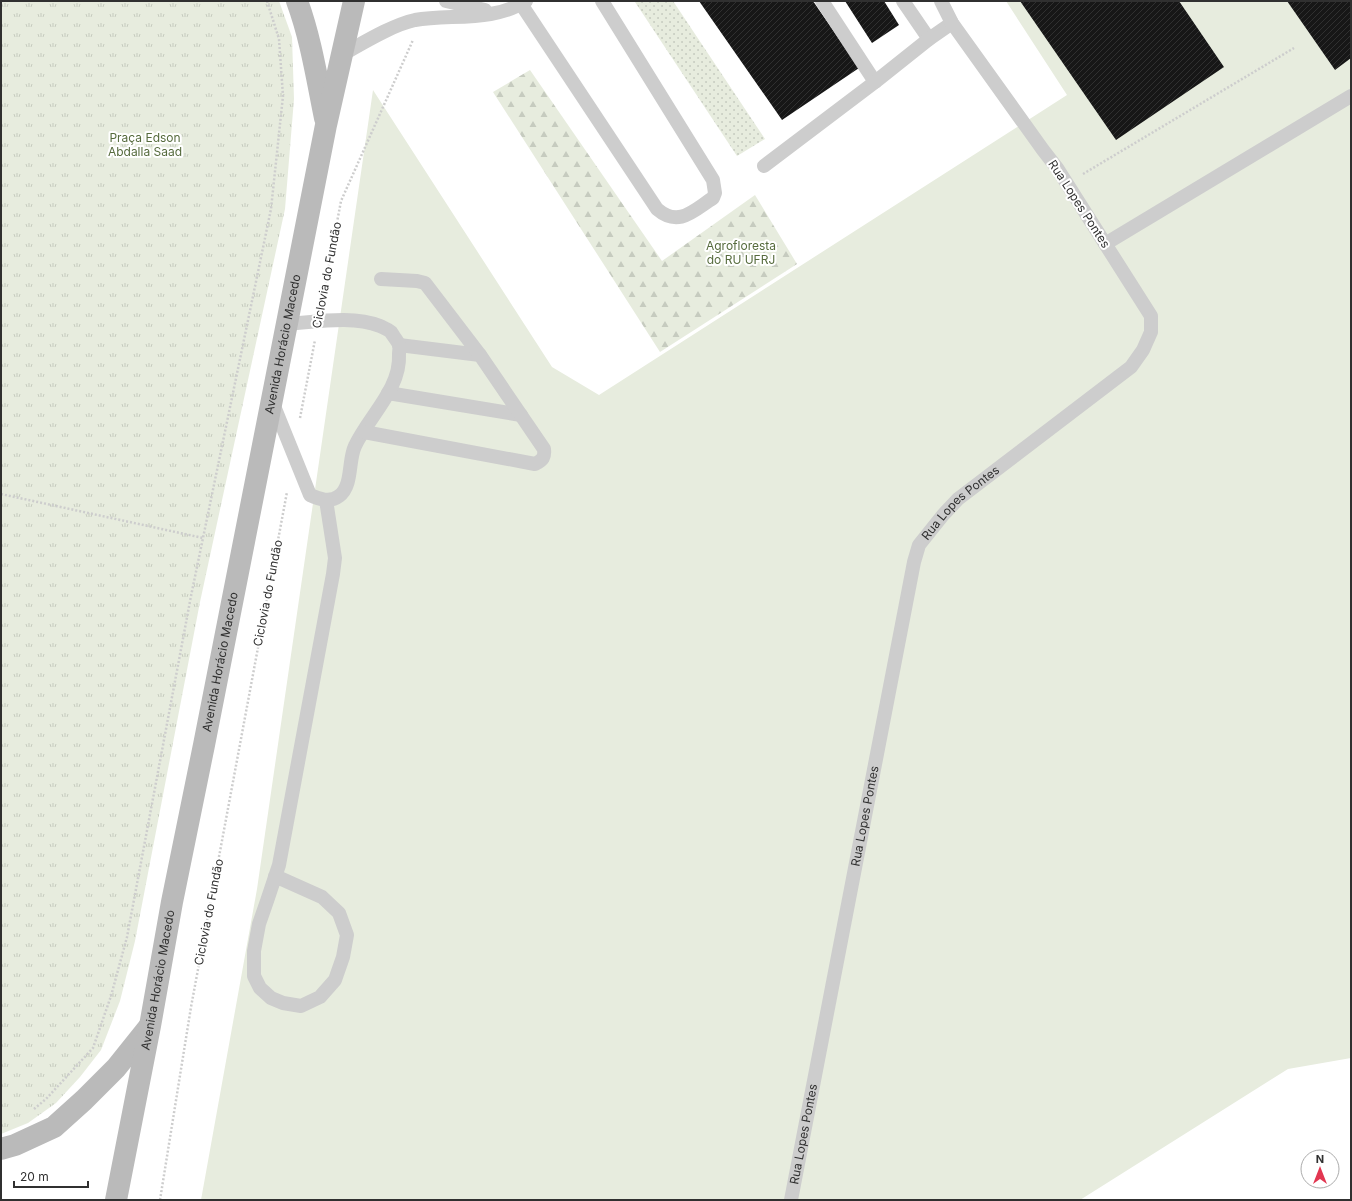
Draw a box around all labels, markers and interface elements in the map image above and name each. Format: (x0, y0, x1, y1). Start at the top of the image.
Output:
park label: Praça Edson Abdalla Saad (108, 130, 182, 159)
street label: Rua Lopes Pontes (1045, 157, 1113, 251)
street label: Ciclovia do Fundão (309, 220, 344, 329)
park label: Agrofloresta do RU UFRJ (706, 238, 776, 267)
street label: Avenida Horácio Macedo (261, 273, 303, 415)
street label: Rua Lopes Pontes (918, 462, 1002, 543)
street label: Ciclovia do Fundão (250, 538, 285, 647)
street label: Avenida Horácio Macedo (199, 591, 241, 733)
street label: Rua Lopes Pontes (847, 764, 882, 868)
street label: Ciclovia do Fundão (191, 857, 226, 966)
street label: Avenida Horácio Macedo (137, 909, 177, 1051)
street label: Rua Lopes Pontes (786, 1083, 820, 1186)
north arrow (1300, 1149, 1340, 1189)
text: N (1316, 1152, 1324, 1166)
scale bar (14, 1163, 88, 1189)
text: 20 m (20, 1169, 49, 1184)

